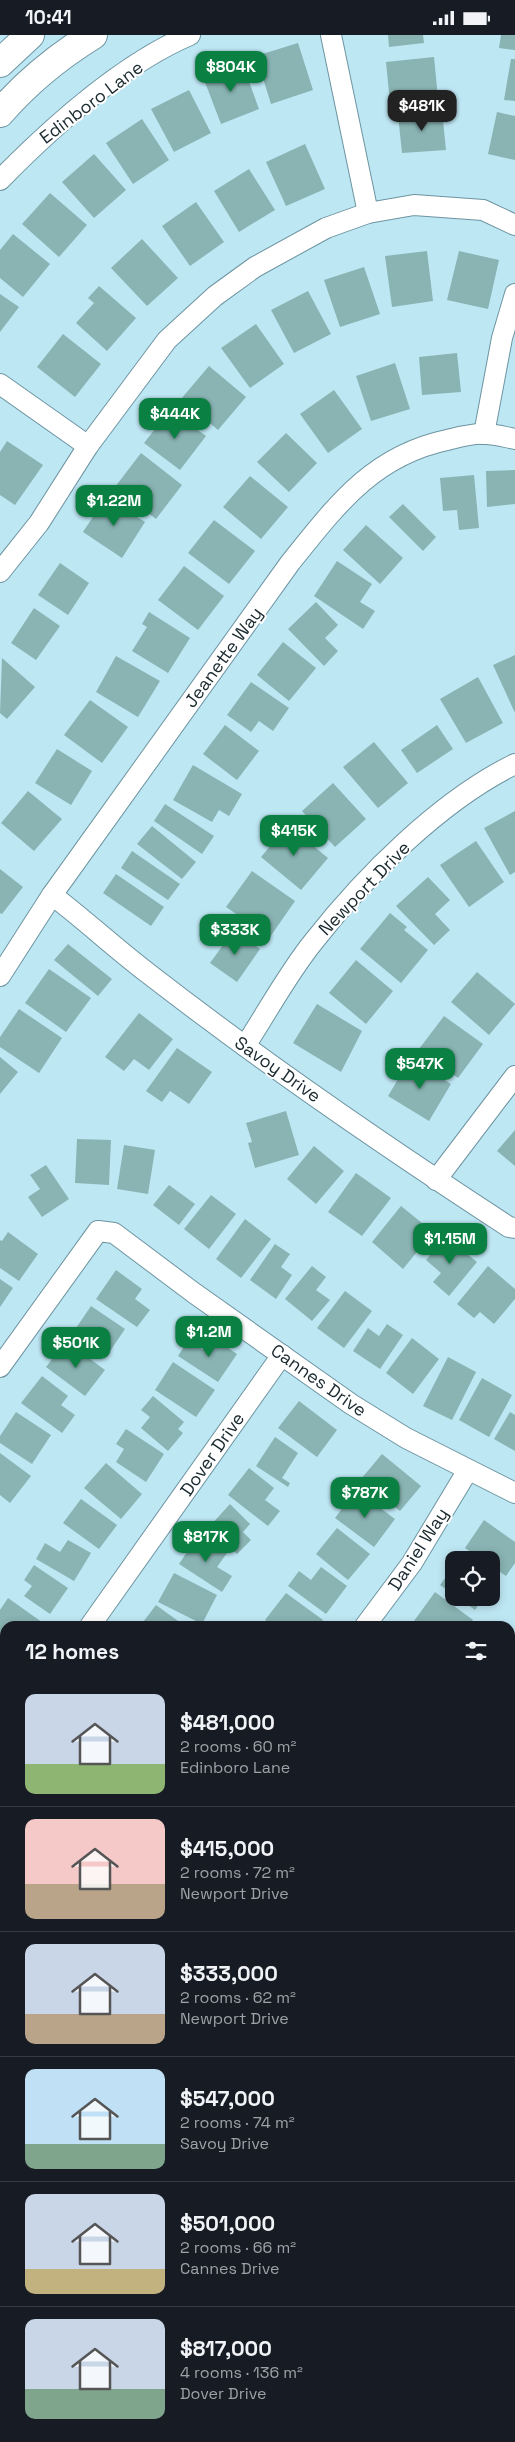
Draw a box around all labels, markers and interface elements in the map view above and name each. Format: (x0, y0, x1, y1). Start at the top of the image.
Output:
text: 10:41 (25, 5, 72, 30)
pin: $804K (196, 50, 266, 93)
street label: Edinboro Lane (35, 56, 147, 148)
text: $804K (206, 56, 256, 77)
pin: $481K (387, 89, 457, 132)
text: $481K (399, 95, 445, 116)
pin: $444K (140, 397, 210, 440)
text: $444K (150, 403, 200, 424)
pin: $1.22M (73, 485, 155, 527)
text: $1.22M (87, 490, 141, 511)
street label: Jeanette Way (179, 602, 267, 712)
pin: $415K (259, 815, 329, 857)
text: $415K (271, 820, 317, 841)
street label: Newport Drive (313, 836, 415, 940)
pin: $333K (200, 913, 270, 956)
text: $333K (211, 919, 259, 940)
street label: Savoy Drive (230, 1031, 326, 1107)
pin: $547K (385, 1047, 455, 1090)
text: $547K (396, 1053, 444, 1074)
pin: $1.15M (409, 1223, 491, 1265)
text: $1.15M (424, 1228, 476, 1249)
pin: $1.2M (174, 1315, 244, 1358)
text: $1.2M (186, 1321, 232, 1342)
pin: $501K (41, 1327, 111, 1369)
text: $501K (53, 1332, 99, 1353)
street label: Cannes Drive (267, 1338, 371, 1422)
street label: Dover Drive (175, 1408, 249, 1500)
pin: $787K (330, 1477, 400, 1519)
text: $787K (342, 1482, 388, 1503)
street label: Daniel Way (383, 1503, 453, 1595)
pin: $817K (171, 1521, 241, 1563)
text: $817K (183, 1526, 229, 1547)
map controls (445, 1551, 500, 1606)
button: locate (445, 1551, 500, 1606)
icon: filters (462, 1637, 490, 1665)
text: 12 homes (25, 1638, 119, 1665)
text: $481,000 (180, 1709, 275, 1736)
icon: home (65, 1714, 125, 1774)
text: 2 rooms · 60 m² (180, 1736, 296, 1757)
text: Edinboro Lane (180, 1757, 290, 1778)
text: $415,000 (180, 1835, 274, 1862)
icon: home (65, 1839, 125, 1899)
text: 2 rooms · 72 m² (180, 1862, 295, 1883)
text: Newport Drive (180, 1883, 289, 1904)
text: $333,000 (180, 1960, 278, 1987)
icon: home (65, 1964, 125, 2024)
text: 2 rooms · 62 m² (180, 1987, 296, 2008)
text: Newport Drive (180, 2008, 289, 2029)
text: $547,000 (180, 2085, 275, 2112)
icon: home (65, 2089, 125, 2149)
text: 2 rooms · 74 m² (180, 2112, 295, 2133)
text: Savoy Drive (180, 2133, 269, 2154)
text: $501,000 (180, 2210, 275, 2237)
icon: home (65, 2214, 125, 2274)
text: 2 rooms · 66 m² (180, 2237, 296, 2258)
text: Cannes Drive (180, 2258, 279, 2279)
text: $817,000 (180, 2335, 272, 2362)
icon: home (65, 2339, 125, 2399)
text: 4 rooms · 136 m² (180, 2362, 303, 2383)
text: Dover Drive (180, 2383, 266, 2404)

